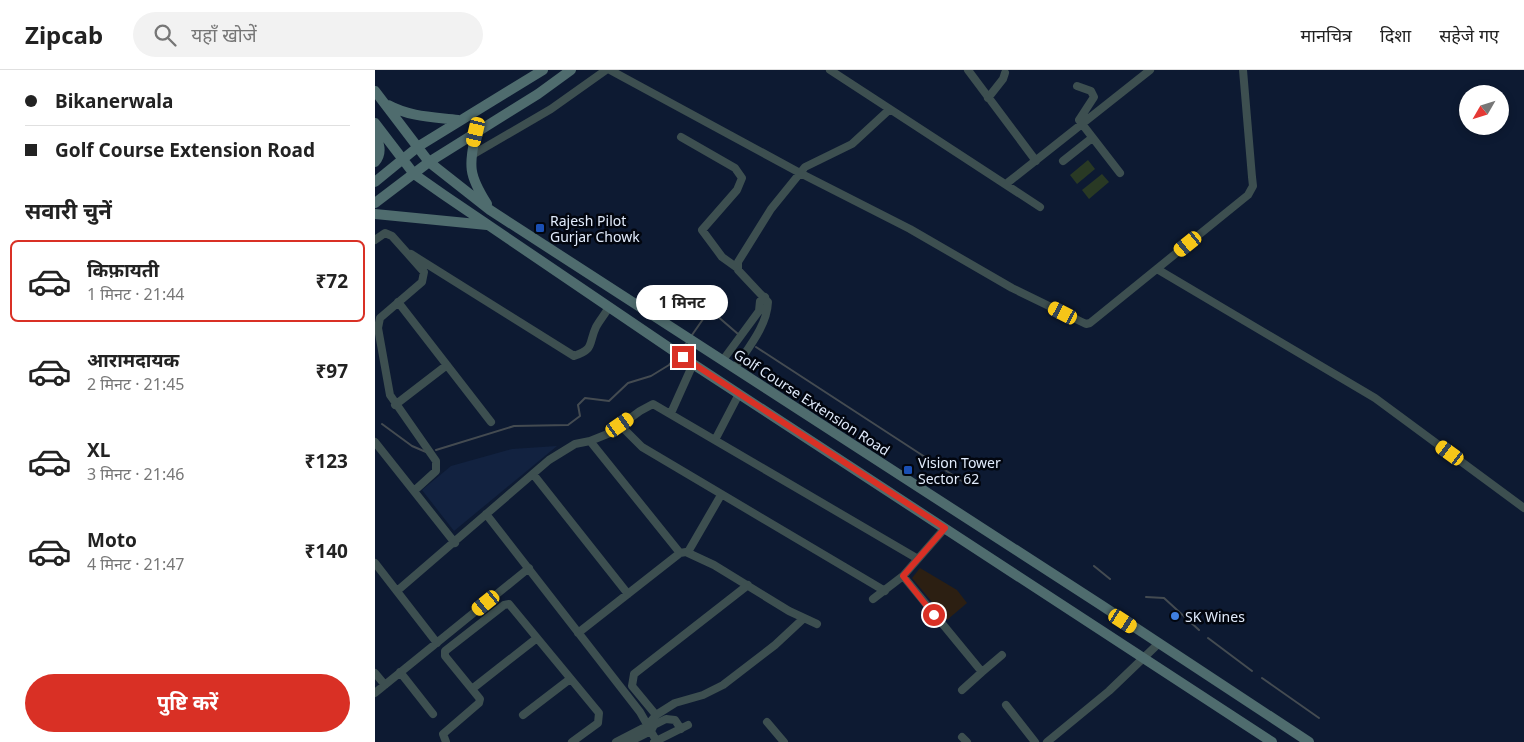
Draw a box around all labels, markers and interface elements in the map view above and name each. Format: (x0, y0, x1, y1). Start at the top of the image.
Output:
search box (133, 12, 483, 57)
text: Zipcab (25, 18, 103, 51)
icon: search (151, 21, 179, 49)
text: यहाँ खोजें (191, 22, 257, 48)
text: मानचित्र (1301, 23, 1352, 47)
text: दिशा (1380, 23, 1411, 47)
text: सहेजे गए (1439, 23, 1499, 47)
north arrow (1459, 85, 1509, 135)
map controls (1459, 85, 1509, 135)
text: Bikanerwala (55, 88, 173, 114)
car (465, 116, 486, 148)
text: Golf Course Extension Road (55, 137, 315, 163)
text: सवारी चुनें (25, 195, 112, 225)
place label: Rajesh Pilot Gurjar Chowk (550, 211, 640, 246)
marker: Rajesh Pilot Gurjar Chowk (534, 222, 546, 234)
car (1171, 229, 1204, 259)
text: किफ़ायती (87, 257, 159, 283)
icon: car (27, 259, 72, 304)
text: ₹72 (315, 268, 348, 294)
text: 1 मिनट · 21:44 (87, 283, 184, 305)
callout: 1 मिनट (637, 284, 729, 320)
text: 1 मिनट (659, 291, 705, 313)
car (1046, 300, 1079, 326)
street label: Golf Course Extension Road (730, 344, 894, 460)
route end (672, 346, 694, 368)
text: आरामदायक (87, 347, 179, 373)
icon: car (27, 349, 72, 394)
text: ₹97 (315, 358, 348, 384)
text: 2 मिनट · 21:45 (87, 373, 184, 395)
car (603, 410, 636, 440)
text: XL (87, 437, 110, 463)
car (1433, 438, 1466, 468)
icon: car (27, 439, 72, 484)
text: ₹123 (305, 448, 348, 474)
place label: Vision Tower Sector 62 (918, 453, 1001, 488)
text: 3 मिनट · 21:46 (87, 463, 184, 485)
marker: Vision Tower Sector 62 (902, 464, 914, 476)
text: Moto (87, 527, 137, 553)
icon: car (27, 529, 72, 574)
text: ₹140 (305, 538, 348, 564)
text: 4 मिनट · 21:47 (87, 553, 184, 575)
car (469, 588, 502, 618)
route start (923, 604, 945, 626)
car (1106, 607, 1139, 635)
place label: SK Wines (1185, 607, 1245, 626)
marker: SK Wines (1169, 610, 1181, 622)
button: पुष्टि करें (25, 674, 350, 732)

